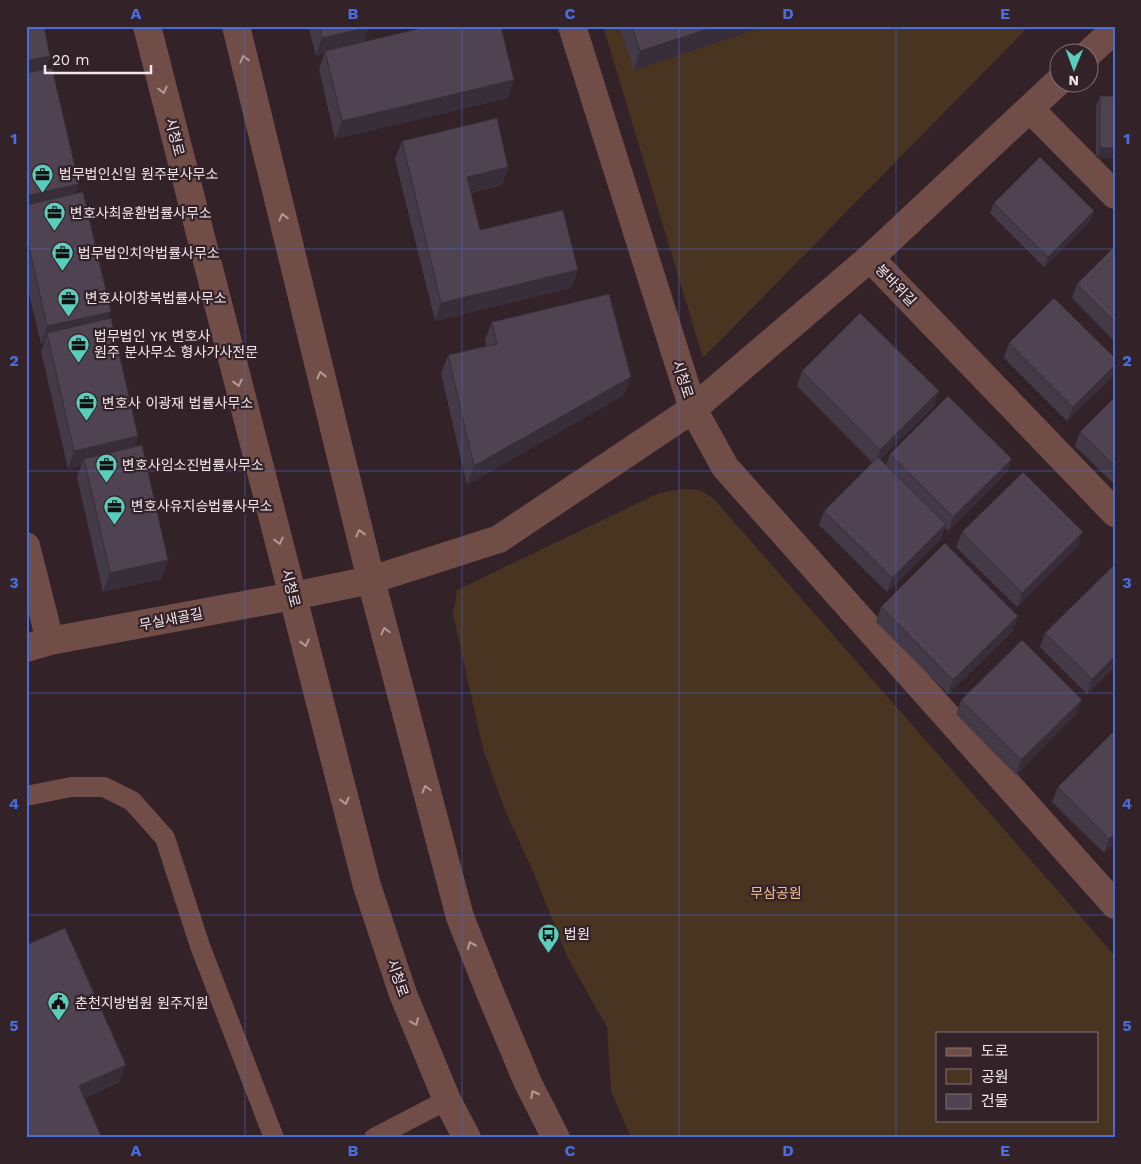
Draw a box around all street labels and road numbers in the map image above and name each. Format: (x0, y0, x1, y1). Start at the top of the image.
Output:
street label: 시청로 (163, 116, 187, 158)
street label: 봉바위길 (872, 261, 920, 309)
street label: 시청로 (669, 358, 697, 400)
street label: 시청로 (279, 567, 303, 609)
street label: 무실새골길 (138, 605, 204, 633)
street label: 시청로 (384, 957, 412, 999)

